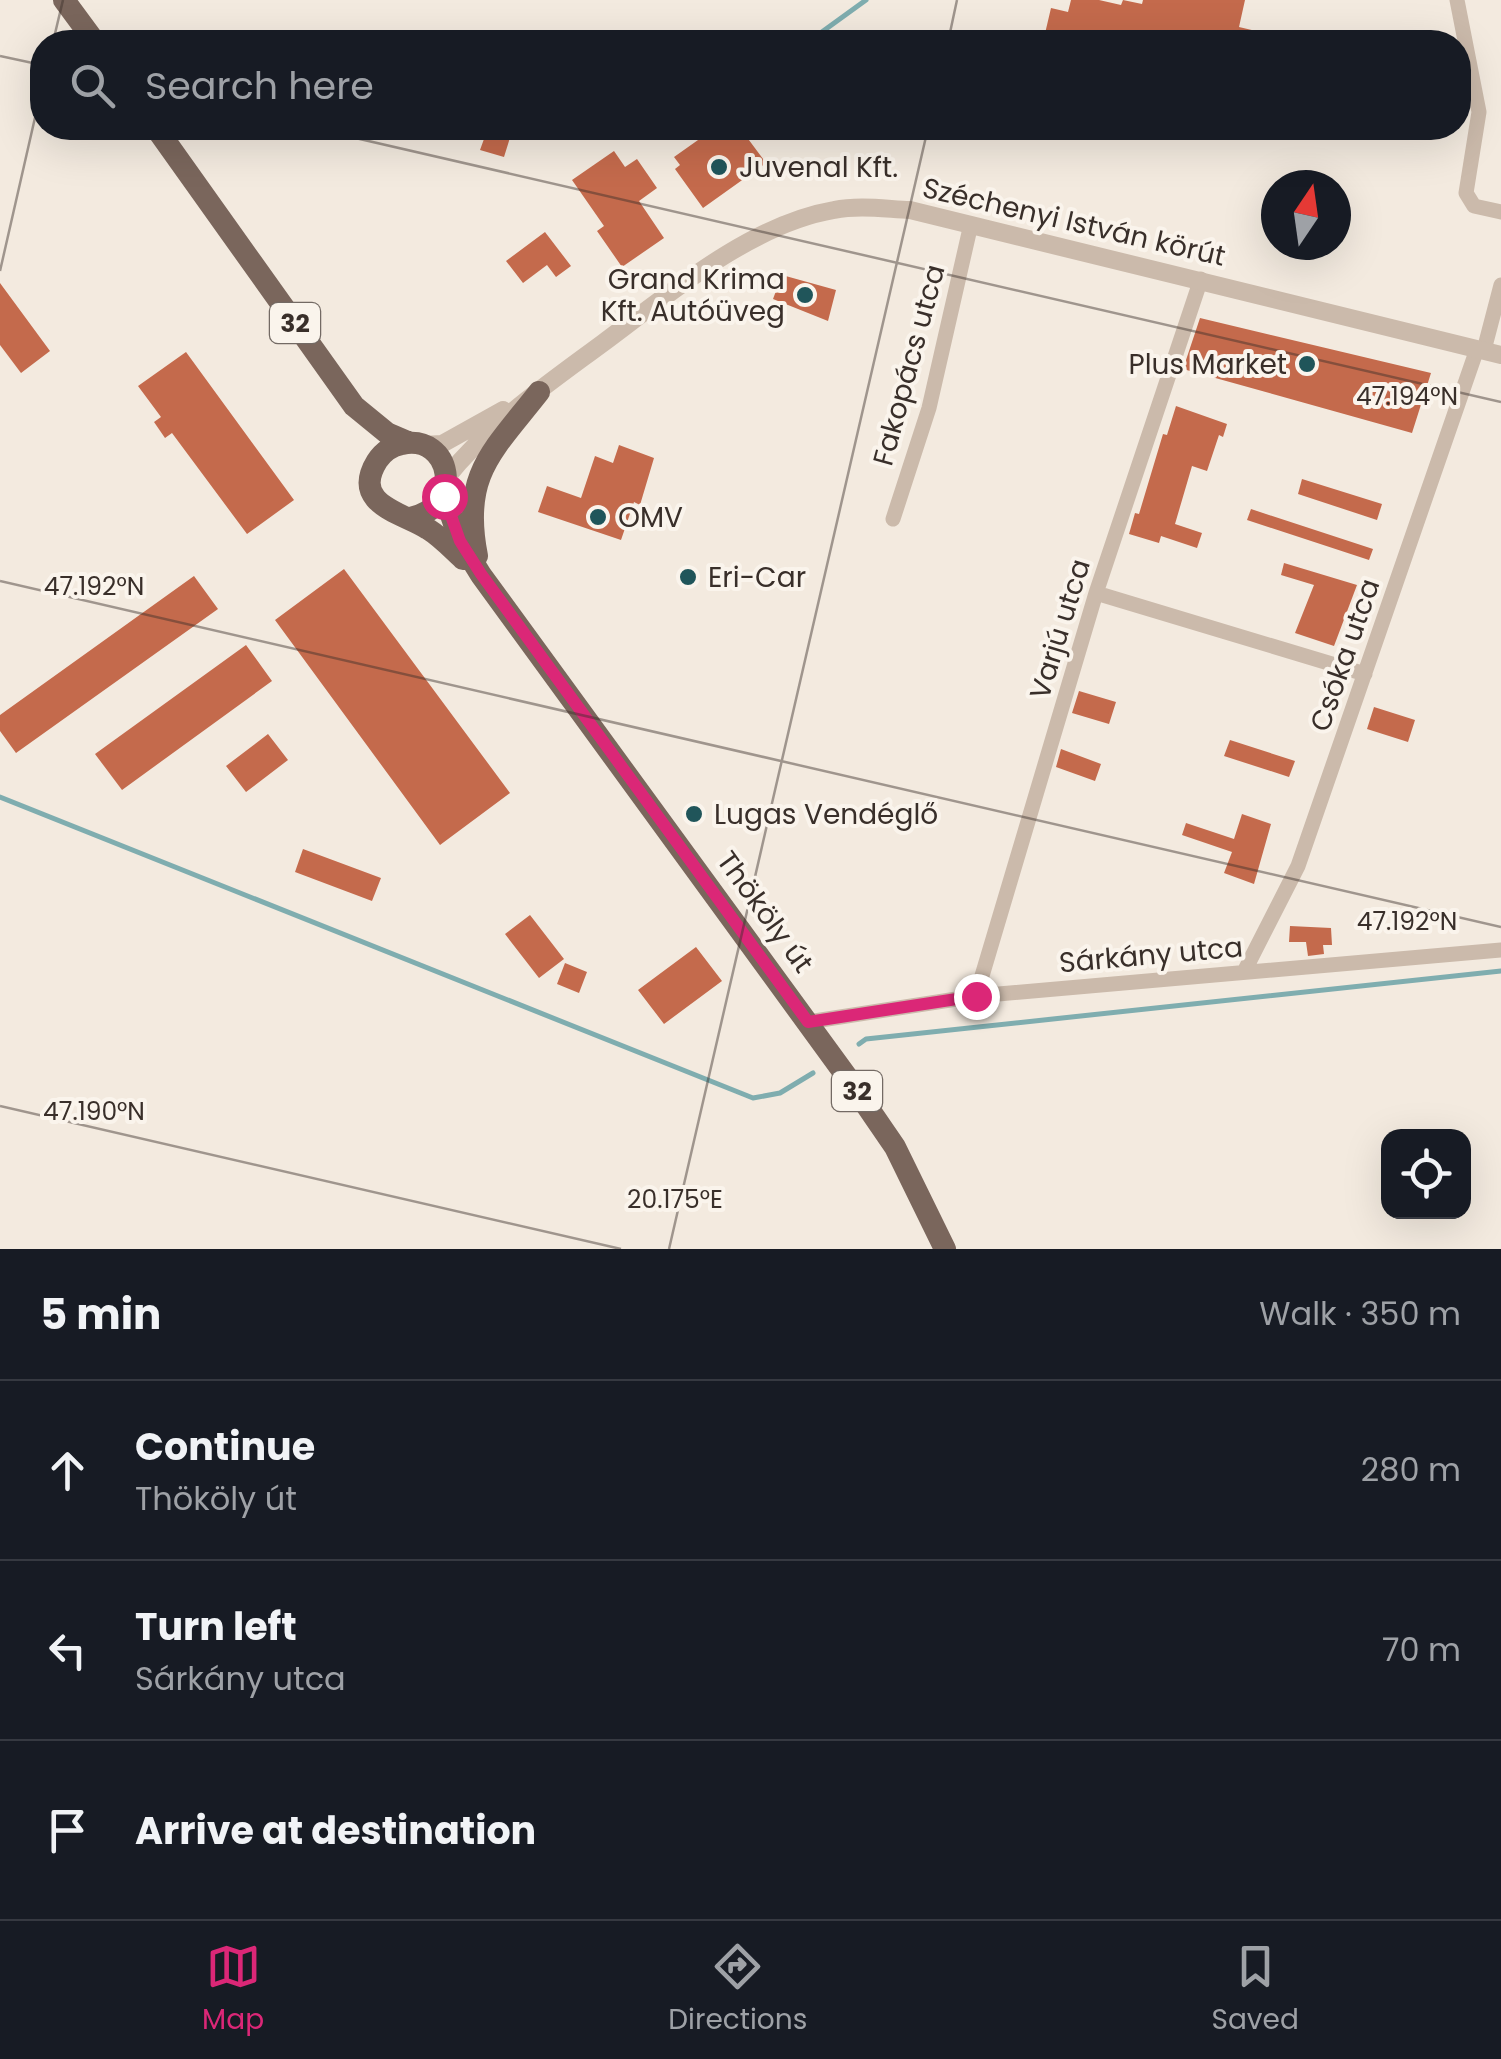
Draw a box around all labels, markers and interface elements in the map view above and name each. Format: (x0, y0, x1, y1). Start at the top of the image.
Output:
search box (30, 30, 1471, 140)
icon: search (65, 58, 120, 113)
text: Search here (145, 59, 374, 112)
place label: Juvenal Kft. (739, 148, 898, 187)
marker: Juvenal Kft. (708, 156, 730, 178)
street label: Széchenyi István körút (919, 168, 1229, 276)
north arrow (1261, 170, 1351, 260)
place label: Grand Krima Kft. Autóüveg (601, 260, 785, 331)
street label: Fakopács utca (863, 260, 955, 470)
marker: Grand Krima Kft. Autóüveg (794, 284, 816, 306)
road number: 32 (270, 303, 320, 343)
place label: Plus Market (1128, 345, 1287, 384)
marker: Plus Market (1296, 353, 1318, 375)
text: 47.194°N (1356, 379, 1458, 414)
route start (422, 474, 468, 520)
place label: OMV (618, 498, 683, 537)
marker: OMV (587, 506, 609, 528)
street label: Varjú utca (1020, 554, 1100, 704)
place label: Eri-Car (708, 558, 806, 597)
marker: Eri-Car (677, 566, 699, 588)
text: 47.192°N (44, 569, 144, 604)
street label: Csóka utca (1301, 573, 1389, 737)
place label: Lugas Vendéglő (714, 795, 938, 834)
marker: Lugas Vendéglő (683, 803, 705, 825)
street label: Thököly út (708, 843, 822, 981)
text: 47.192°N (1357, 904, 1457, 939)
street label: Sárkány utca (1057, 928, 1245, 982)
route end (954, 974, 1000, 1020)
road number: 32 (832, 1071, 882, 1111)
text: 47.190°N (43, 1094, 145, 1129)
map controls (1381, 1129, 1471, 1219)
button: locate (1381, 1129, 1471, 1219)
text: 20.175°E (627, 1182, 723, 1217)
text: 5 min (40, 1285, 161, 1344)
text: Walk · 350 m (1259, 1291, 1461, 1336)
text: Continue (135, 1420, 315, 1473)
icon: ahead (40, 1443, 95, 1498)
text: 280 m (1361, 1447, 1461, 1492)
text: Thököly út (135, 1476, 297, 1521)
text: Turn left (135, 1600, 297, 1653)
icon: left (40, 1623, 95, 1678)
text: 70 m (1382, 1627, 1461, 1672)
text: Sárkány utca (135, 1656, 346, 1701)
icon: arrive (40, 1803, 95, 1858)
text: Arrive at destination (135, 1804, 536, 1857)
tab: Map (202, 1939, 264, 2041)
tab: Directions (668, 1939, 807, 2041)
tab: Saved (1212, 1939, 1299, 2041)

